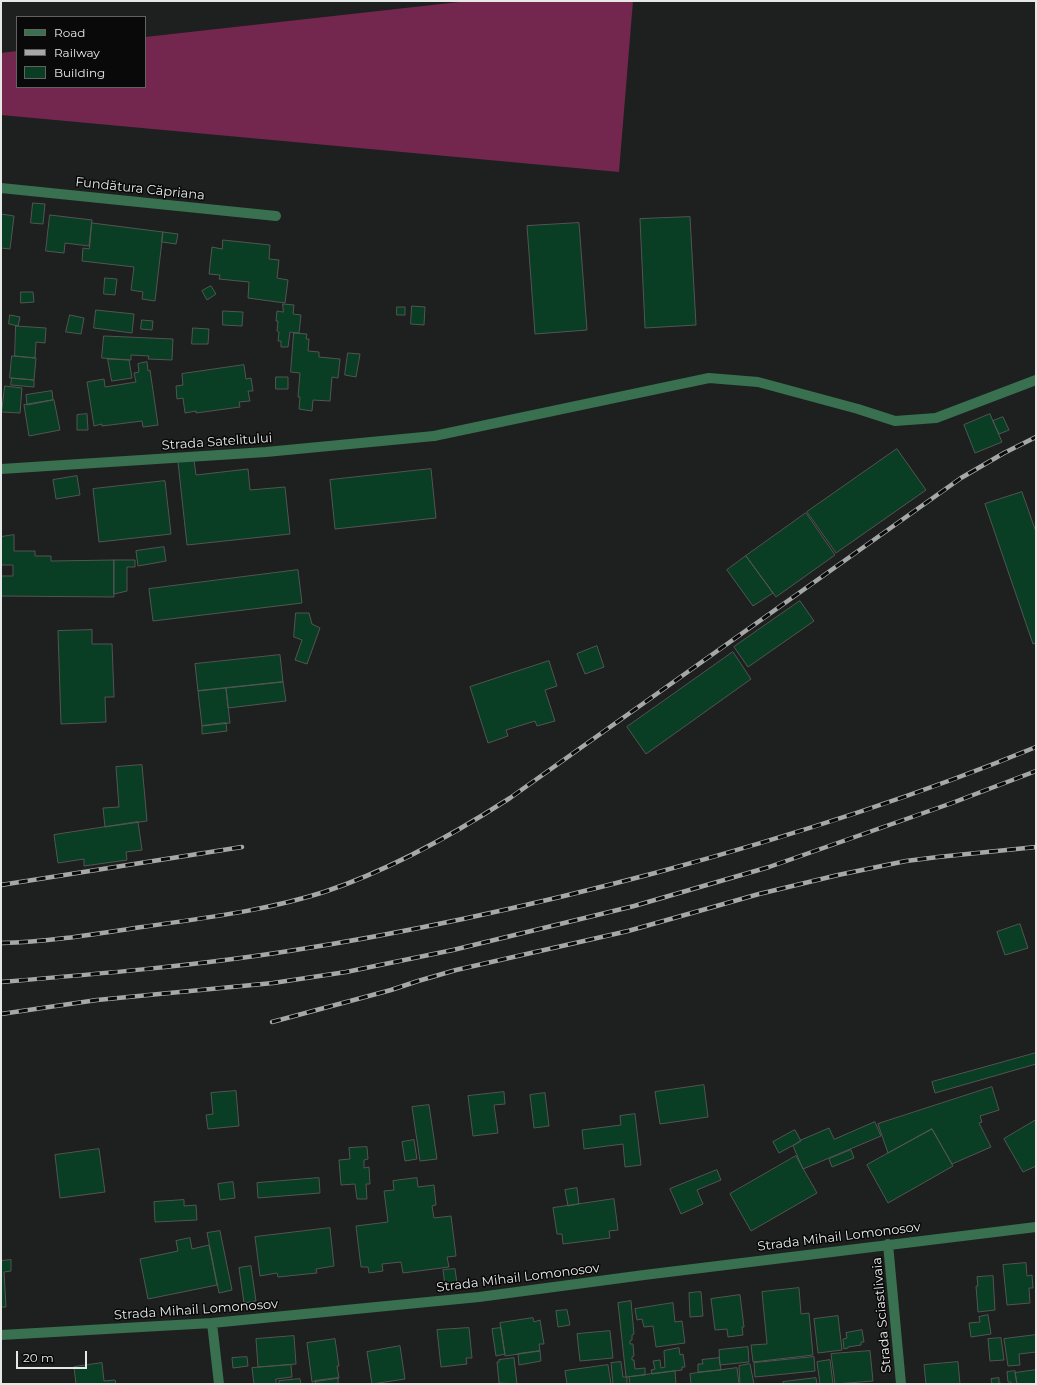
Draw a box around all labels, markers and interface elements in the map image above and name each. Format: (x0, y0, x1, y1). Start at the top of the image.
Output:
legend (16, 16, 146, 88)
text: Road (54, 25, 85, 40)
text: Railway (54, 45, 100, 60)
text: Building (54, 65, 105, 80)
street label: Fundătura Căpriana (74, 174, 206, 204)
street label: Strada Satelitului (161, 430, 273, 454)
street label: Strada Mihail Lomonosov (757, 1219, 921, 1255)
street label: Strada Sciastlivaia (869, 1256, 895, 1374)
street label: Strada Mihail Lomonosov (436, 1260, 600, 1296)
street label: Strada Mihail Lomonosov (114, 1296, 278, 1324)
scale bar (18, 1343, 89, 1369)
text: 20 m (23, 1350, 54, 1365)

